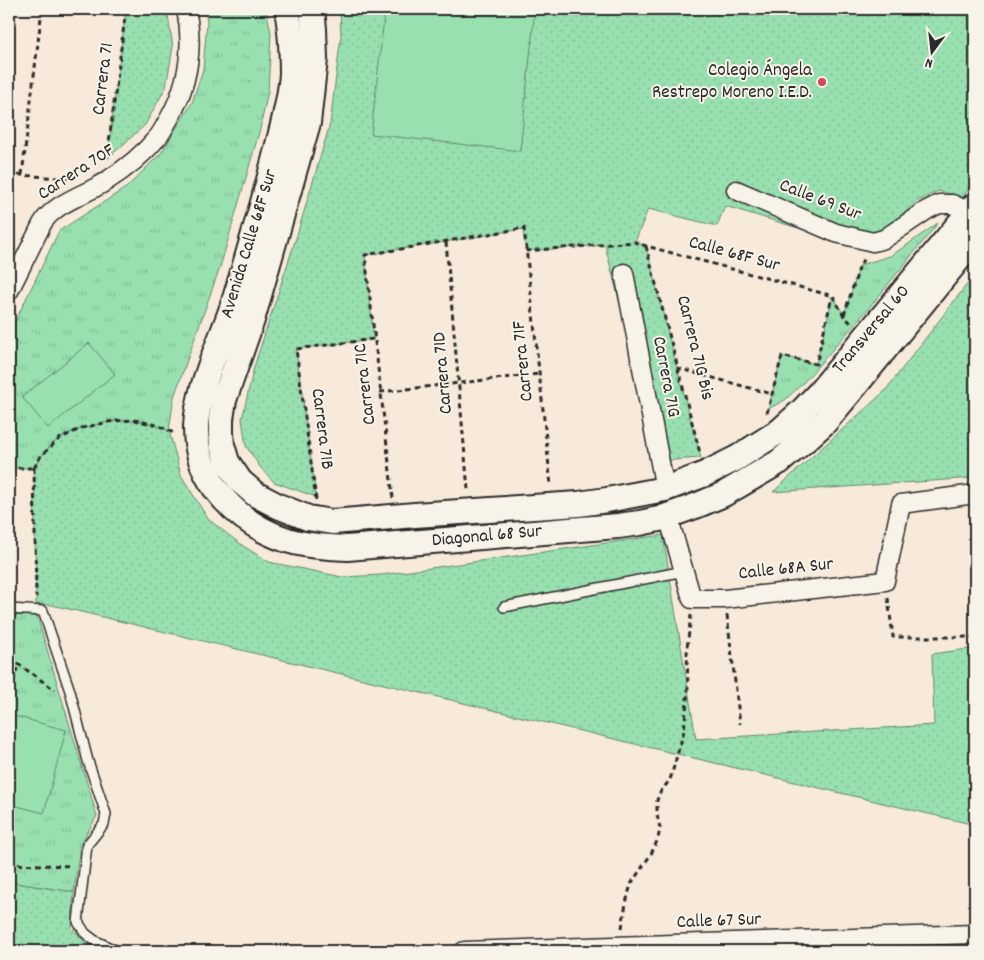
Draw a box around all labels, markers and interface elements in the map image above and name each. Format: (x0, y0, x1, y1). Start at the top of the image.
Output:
north arrow (906, 28, 956, 78)
street label: Carrera 71 (86, 41, 122, 117)
text: N (923, 52, 935, 73)
place label: Colegio Ángela Restrepo Moreno I.E.D. (652, 58, 813, 107)
marker: Colegio Ángela Restrepo Moreno I.E.D. (816, 76, 828, 88)
street label: Carrera 70F (33, 138, 121, 208)
street label: Avenida Calle 68F Sur (215, 166, 285, 322)
street label: Calle 69 Sur (775, 173, 865, 229)
street label: Calle 68F Sur (685, 230, 783, 280)
street label: Transversal 60 (827, 280, 917, 380)
street label: Carrera 71G Bis (668, 293, 720, 403)
street label: Carrera 71F (506, 319, 542, 403)
street label: Carrera 71D (427, 331, 461, 415)
street label: Carrera 71G (644, 334, 686, 420)
street label: Carrera 71C (348, 342, 384, 426)
street label: Carrera 71B (303, 387, 339, 471)
street label: Diagonal 68 Sur (431, 519, 543, 555)
street label: Calle 68A Sur (737, 552, 835, 588)
street label: Calle 67 Sur (676, 907, 762, 937)

